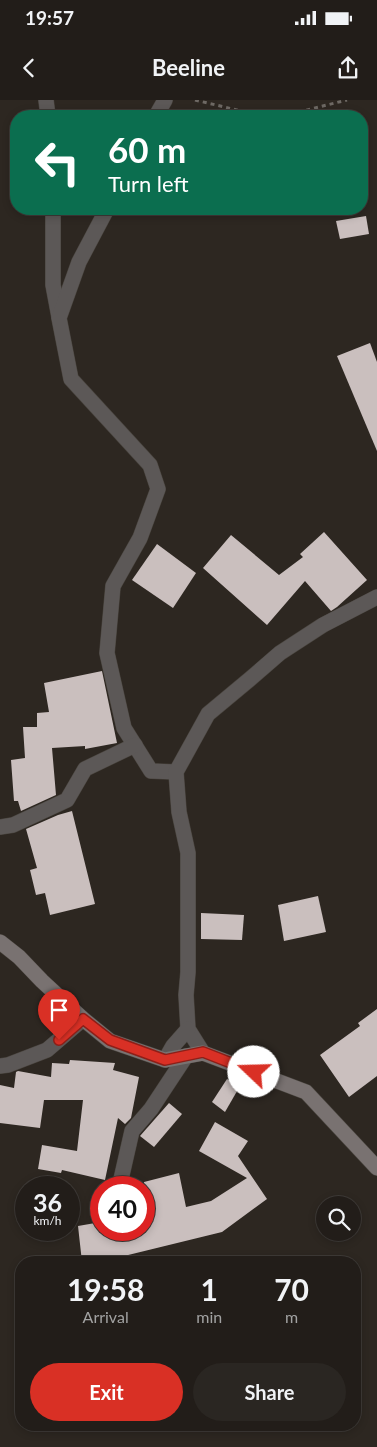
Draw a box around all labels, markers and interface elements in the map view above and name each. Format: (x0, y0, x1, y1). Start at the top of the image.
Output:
text: 19:57 (25, 6, 74, 29)
icon: back (15, 54, 43, 82)
text: Beeline (152, 54, 225, 81)
icon: share (334, 54, 362, 82)
text: 60 m (108, 128, 186, 170)
icon: left (25, 130, 90, 195)
text: Turn left (108, 170, 189, 197)
pin (38, 989, 80, 1040)
icon: arrive (45, 996, 73, 1024)
position arrow (227, 1045, 279, 1097)
speed limit sign: 40 (90, 1176, 155, 1241)
text: 36 (33, 1187, 62, 1217)
map controls (316, 1196, 361, 1241)
button: search (316, 1196, 361, 1241)
text: km/h (33, 1213, 62, 1228)
text: 19:58 (67, 1271, 144, 1307)
text: 1 (201, 1271, 218, 1307)
text: 70 (274, 1271, 309, 1307)
text: Arrival (83, 1307, 129, 1326)
text: min (196, 1307, 222, 1326)
text: m (285, 1307, 298, 1326)
button: Exit (30, 1363, 183, 1421)
button: Share (193, 1363, 346, 1421)

